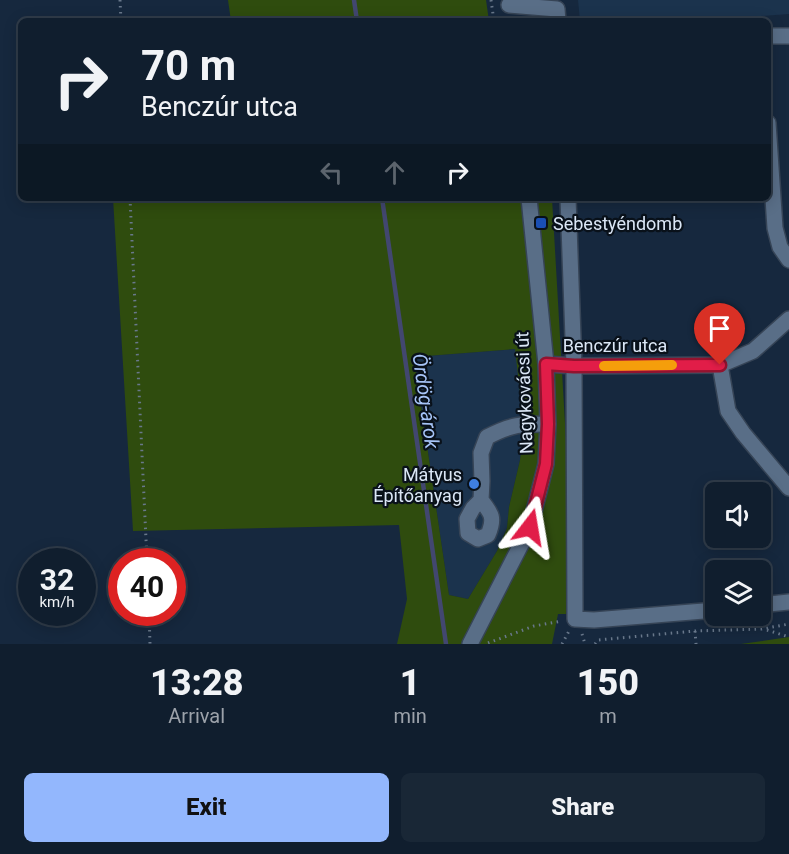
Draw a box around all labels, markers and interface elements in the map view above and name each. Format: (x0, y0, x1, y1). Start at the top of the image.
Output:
text: 70 m (141, 41, 236, 90)
icon: right (42, 42, 120, 120)
text: Benczúr utca (141, 91, 298, 123)
icon: left (315, 156, 348, 189)
icon: ahead (378, 156, 411, 189)
icon: right (441, 156, 474, 189)
place label: Sebestyéndomb (553, 213, 682, 234)
marker: Sebestyéndomb (534, 216, 548, 230)
pin (694, 303, 745, 365)
icon: arrive (703, 312, 736, 345)
street label: Nagykovácsi út (511, 331, 537, 454)
street label: Benczúr utca (563, 335, 667, 356)
water label: Ördög-árok (407, 352, 445, 451)
place label: Mátyus Építőanyag (373, 464, 462, 506)
marker: Mátyus Építőanyag (467, 477, 481, 491)
map controls (705, 482, 771, 626)
button: sound (705, 482, 771, 548)
position arrow (498, 495, 562, 559)
speed limit sign: 40 (108, 548, 186, 626)
button: layers (705, 560, 771, 626)
text: 32 (40, 562, 74, 597)
text: km/h (39, 593, 75, 611)
text: 13:28 (150, 662, 243, 704)
text: 1 (400, 662, 421, 704)
text: 150 (577, 662, 639, 704)
text: Arrival (168, 704, 225, 728)
text: min (393, 704, 427, 728)
text: m (599, 704, 617, 728)
button: Exit (24, 773, 389, 842)
button: Share (401, 773, 765, 842)

